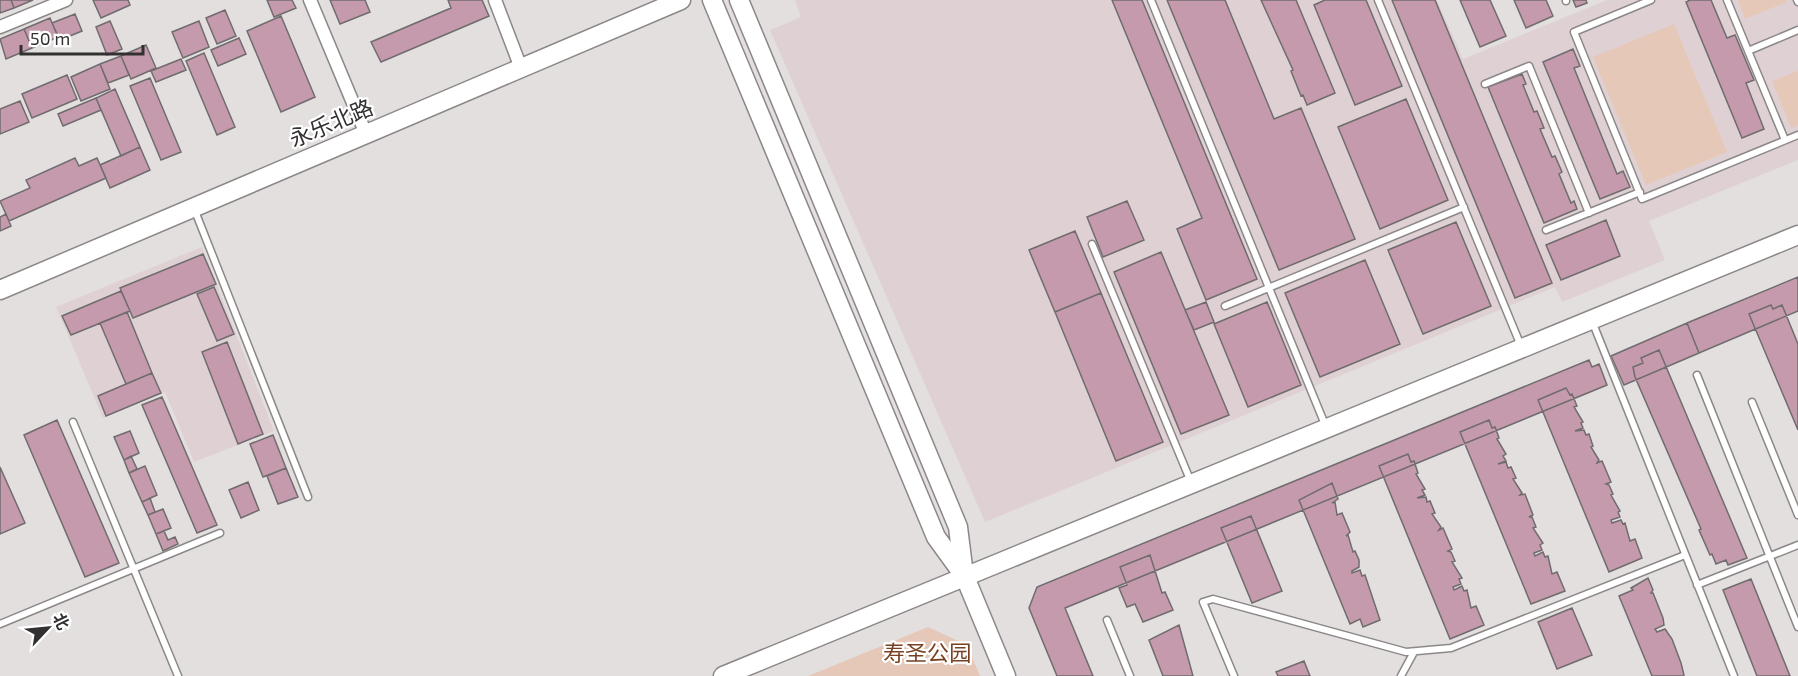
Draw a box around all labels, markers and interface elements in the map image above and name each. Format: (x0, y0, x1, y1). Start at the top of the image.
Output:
scale bar (21, 18, 142, 56)
text: 50 m (30, 27, 70, 49)
street label: 永乐北路 (285, 93, 376, 151)
north arrow (18, 598, 78, 658)
text: 北 (50, 610, 74, 633)
park label: 寿圣公园 (883, 639, 971, 665)

